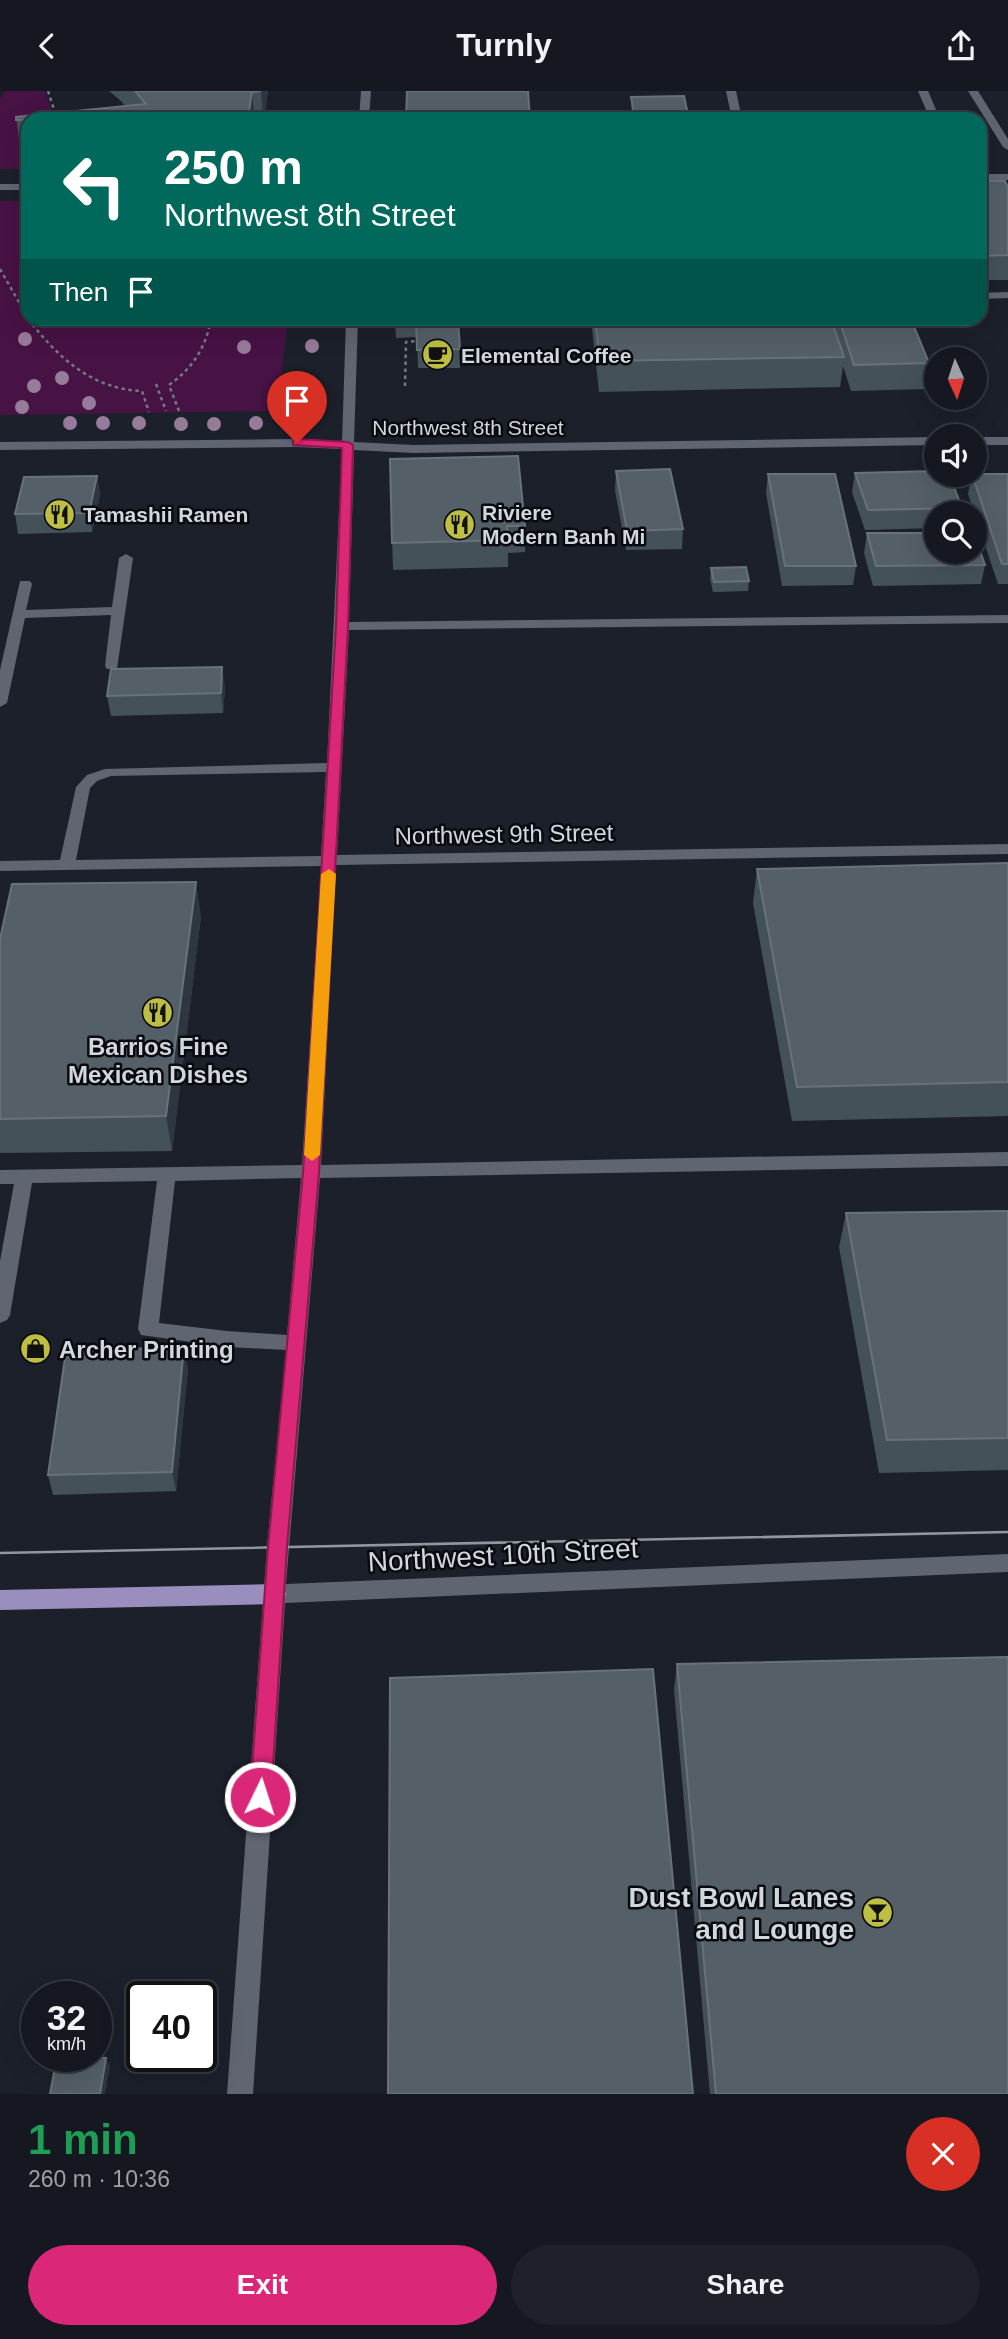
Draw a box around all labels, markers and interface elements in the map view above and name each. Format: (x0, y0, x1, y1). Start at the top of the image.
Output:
icon: back (28, 27, 66, 65)
text: Turnly (456, 27, 552, 63)
icon: share (942, 27, 980, 65)
icon: left (49, 140, 140, 231)
text: 250 m (164, 140, 303, 194)
text: Northwest 8th Street (164, 197, 456, 233)
icon: arrive (122, 273, 160, 311)
text: Then (49, 277, 108, 307)
cafe icon: Elemental Coffee (421, 338, 455, 372)
place label: Elemental Coffee (461, 344, 631, 367)
north arrow (924, 347, 987, 409)
map controls (924, 347, 987, 564)
pin (267, 371, 327, 443)
icon: arrive (278, 382, 316, 420)
street label: Northwest 8th Street (372, 416, 564, 439)
button: sound (924, 424, 987, 487)
restaurant icon: Tamashii Ramen (43, 497, 77, 531)
place label: Riviere Modern Banh Mi (482, 501, 645, 548)
button: search (924, 501, 987, 564)
place label: Tamashii Ramen (83, 503, 248, 526)
restaurant icon: Riviere Modern Banh Mi (442, 507, 476, 541)
street label: Northwest 9th Street (394, 819, 614, 849)
restaurant icon: Barrios Fine Mexican Dishes (141, 995, 175, 1029)
place label: Barrios Fine Mexican Dishes (68, 1033, 248, 1088)
shop icon: Archer Printing (19, 1332, 53, 1366)
place label: Archer Printing (59, 1336, 234, 1363)
street label: Northwest 10th Street (367, 1532, 639, 1578)
position arrow (223, 1760, 297, 1834)
place label: Dust Bowl Lanes and Lounge (628, 1882, 854, 1945)
bar icon: Dust Bowl Lanes and Lounge (860, 1896, 894, 1930)
speed limit sign: 40 (126, 1981, 217, 2072)
text: 32 (47, 1998, 86, 2037)
text: km/h (47, 2034, 86, 2054)
text: 1 min (28, 2116, 138, 2163)
button: close (906, 2117, 980, 2191)
text: 260 m · 10:36 (28, 2166, 170, 2192)
button: Exit (28, 2245, 497, 2325)
button: Share (511, 2245, 980, 2325)

